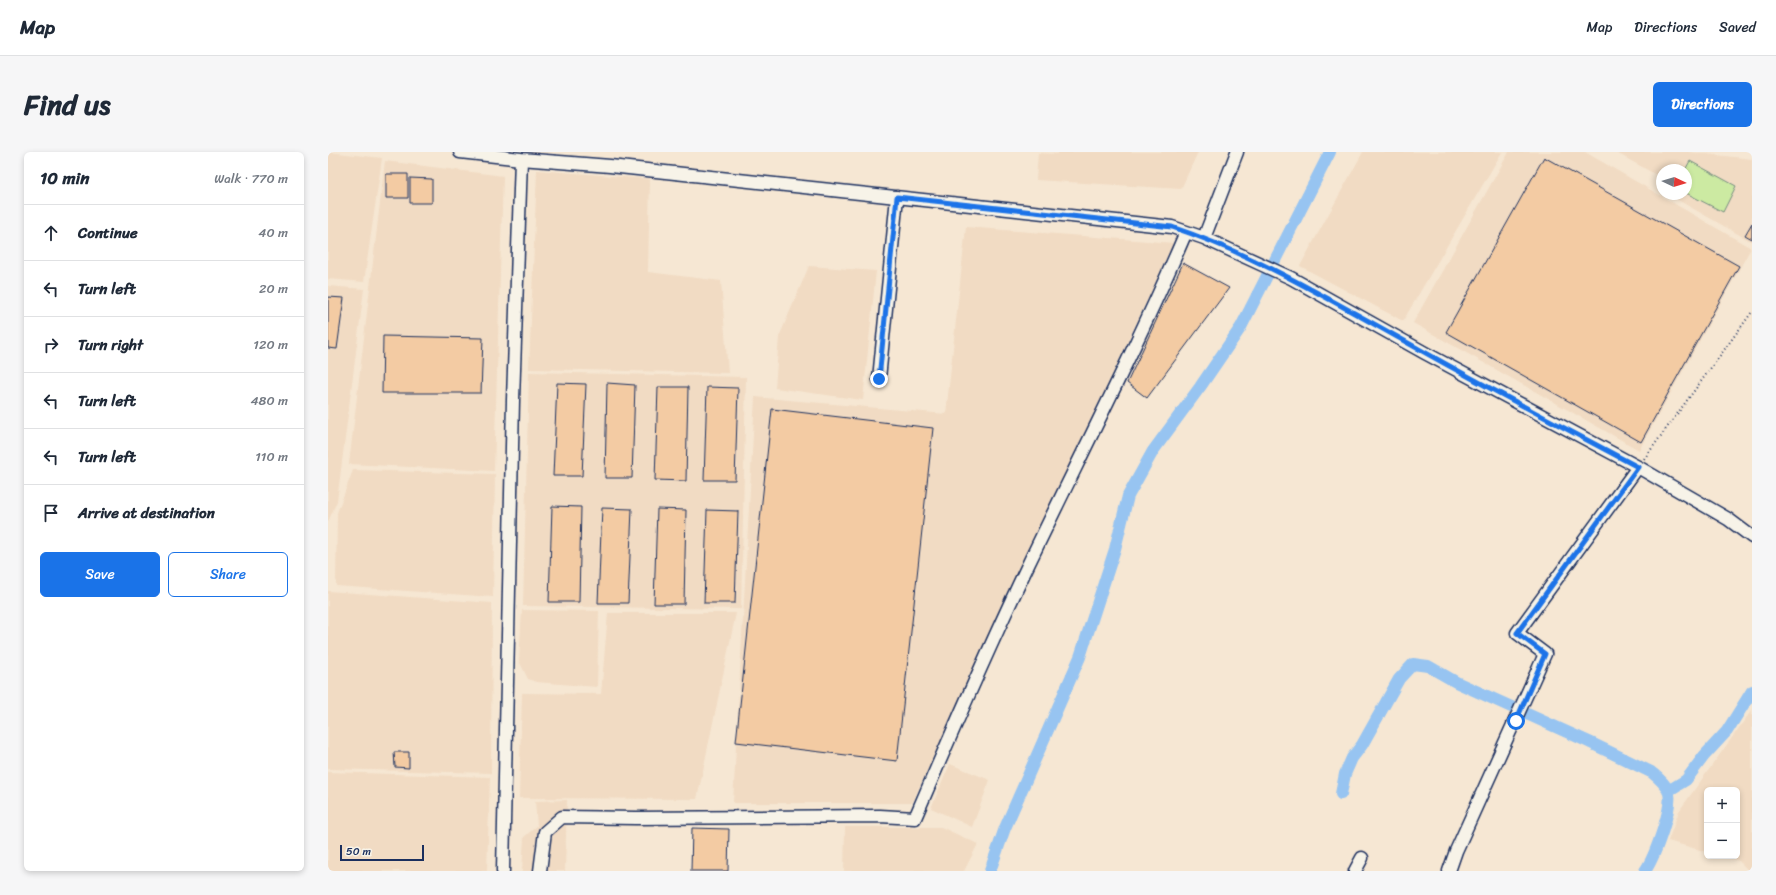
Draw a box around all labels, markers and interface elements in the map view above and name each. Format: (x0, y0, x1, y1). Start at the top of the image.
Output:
text: Map (20, 11, 55, 44)
text: Map (1586, 15, 1612, 40)
text: Directions (1634, 15, 1697, 40)
text: Saved (1719, 15, 1756, 40)
text: Find us (24, 80, 111, 129)
button: Directions (1653, 82, 1752, 127)
text: 10 min (40, 163, 89, 193)
north arrow (1656, 164, 1692, 200)
text: Walk · 770 m (214, 167, 288, 190)
text: Continue (78, 220, 138, 246)
text: 40 m (258, 221, 288, 244)
icon: ahead (40, 222, 62, 244)
text: Turn left (78, 276, 136, 302)
text: 20 m (259, 277, 288, 300)
icon: left (40, 278, 62, 300)
text: Turn right (78, 332, 143, 358)
text: 120 m (253, 333, 288, 356)
icon: right (40, 334, 62, 356)
route end (870, 370, 888, 388)
text: Turn left (78, 388, 136, 414)
text: 480 m (250, 389, 288, 412)
icon: left (40, 390, 62, 412)
text: Turn left (78, 444, 136, 470)
text: 110 m (255, 445, 288, 468)
icon: left (40, 446, 62, 468)
text: Arrive at destination (78, 500, 215, 526)
icon: arrive (40, 502, 62, 524)
button: Save (40, 552, 160, 597)
button: Share (168, 552, 288, 597)
route start (1507, 712, 1525, 730)
map controls (1704, 787, 1740, 859)
button: + (1704, 787, 1740, 823)
button: − (1704, 823, 1740, 859)
text: 50 m (346, 842, 371, 861)
scale bar (340, 843, 424, 862)

